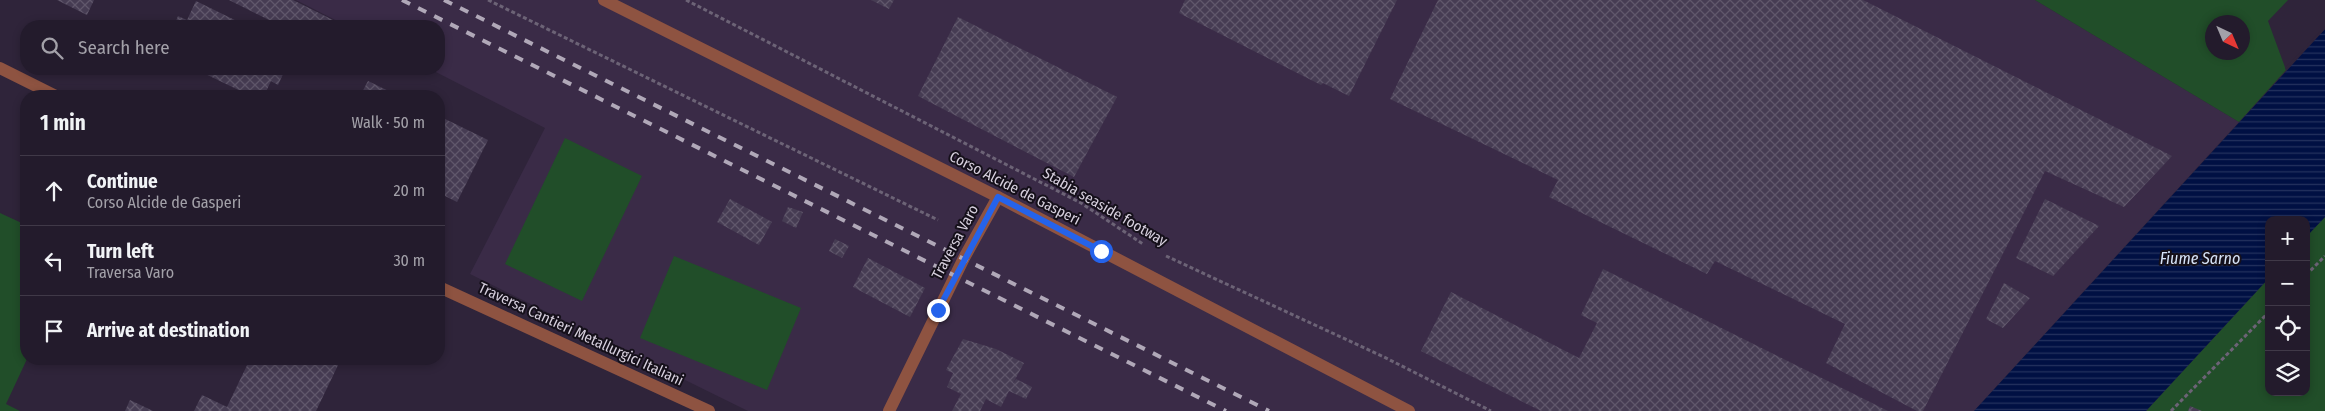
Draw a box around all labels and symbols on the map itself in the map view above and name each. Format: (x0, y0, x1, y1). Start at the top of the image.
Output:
north arrow (2205, 15, 2250, 60)
street label: Corso Alcide de Gasperi (946, 147, 1084, 229)
street label: Stabia seaside footway (1039, 164, 1171, 250)
street label: Traversa Varo (928, 202, 982, 282)
route start (1090, 240, 1113, 263)
water label: Fiume Sarno (2160, 249, 2240, 268)
street label: Traversa Cantieri Metallurgici Italiani (476, 278, 686, 390)
route end (927, 299, 950, 322)

